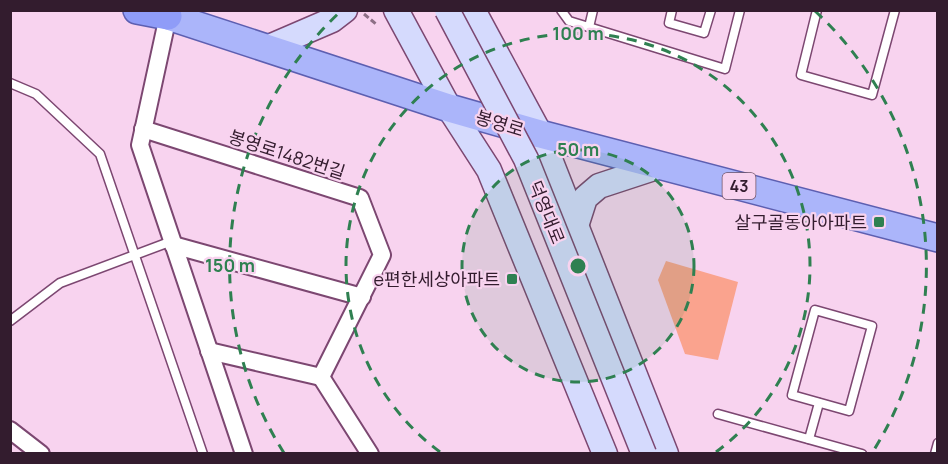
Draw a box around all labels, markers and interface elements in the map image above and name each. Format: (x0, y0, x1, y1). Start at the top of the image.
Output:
text: 100 m (552, 21, 604, 45)
street label: 봉영로 (473, 104, 527, 142)
street label: 봉영로1482번길 (226, 124, 348, 184)
text: 50 m (557, 137, 599, 161)
road number: 43 (722, 173, 756, 199)
street label: 덕영대로 (523, 177, 571, 247)
place label: 살구골동아아파트 (735, 210, 867, 234)
marker: 살구골동아아파트 (872, 215, 886, 229)
text: 150 m (205, 253, 255, 277)
centre of rings (568, 256, 588, 276)
place label: e편한세상아파트 (374, 267, 500, 291)
marker: e편한세상아파트 (505, 272, 519, 286)

